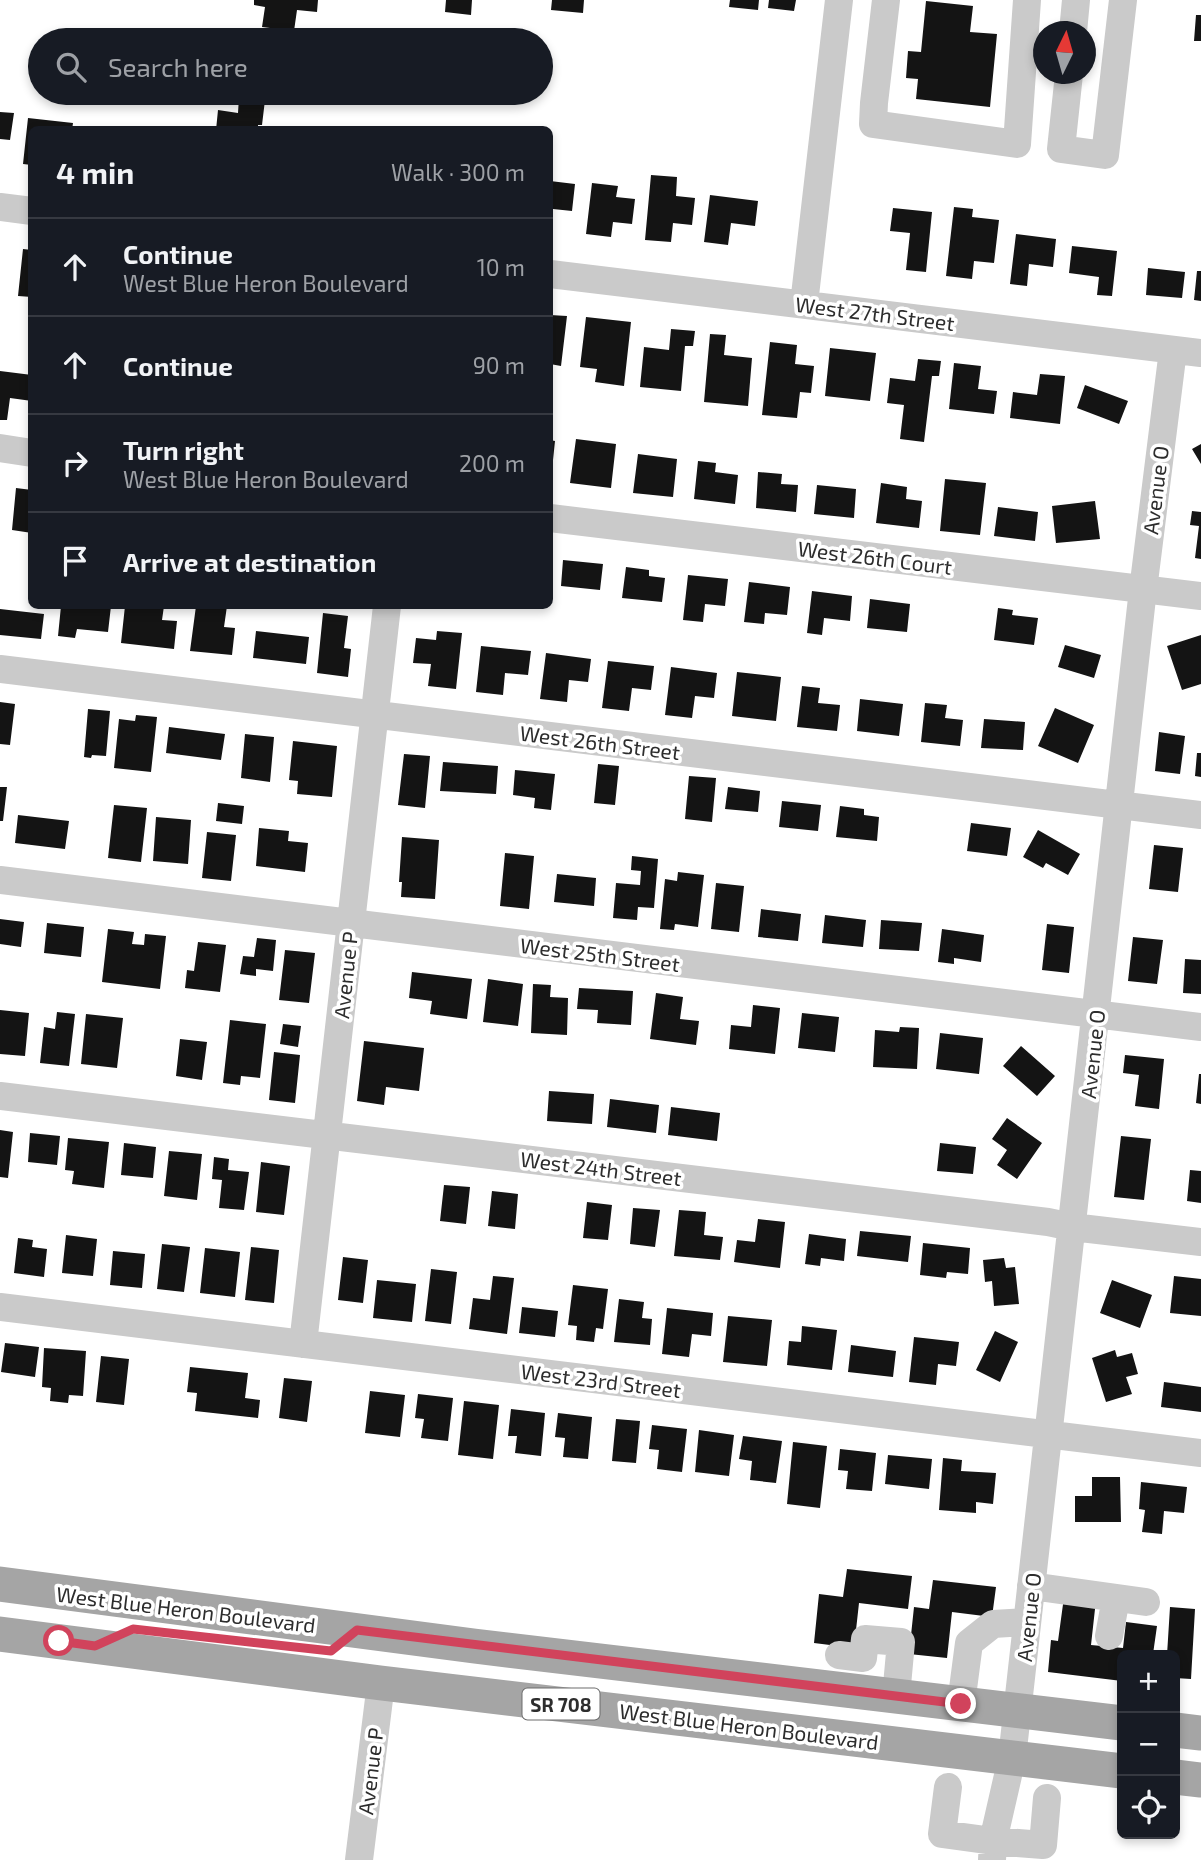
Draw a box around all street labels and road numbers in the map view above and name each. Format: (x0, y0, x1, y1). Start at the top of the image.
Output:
street label: West 27th Street (794, 291, 956, 335)
street label: Avenue O (1137, 444, 1173, 536)
street label: West 26th Court (796, 535, 954, 579)
street label: West 26th Street (518, 720, 682, 764)
street label: Avenue P (328, 930, 362, 1020)
street label: West 25th Street (519, 932, 681, 976)
street label: Avenue O (1075, 1008, 1109, 1100)
street label: West 24th Street (519, 1146, 683, 1190)
street label: West 23rd Street (520, 1358, 682, 1402)
street label: Avenue O (1011, 1571, 1045, 1663)
street label: West Blue Heron Boulevard (55, 1581, 317, 1637)
road number: SR 708 (522, 1688, 600, 1720)
street label: West Blue Heron Boulevard (618, 1698, 880, 1754)
street label: Avenue P (352, 1726, 388, 1816)

